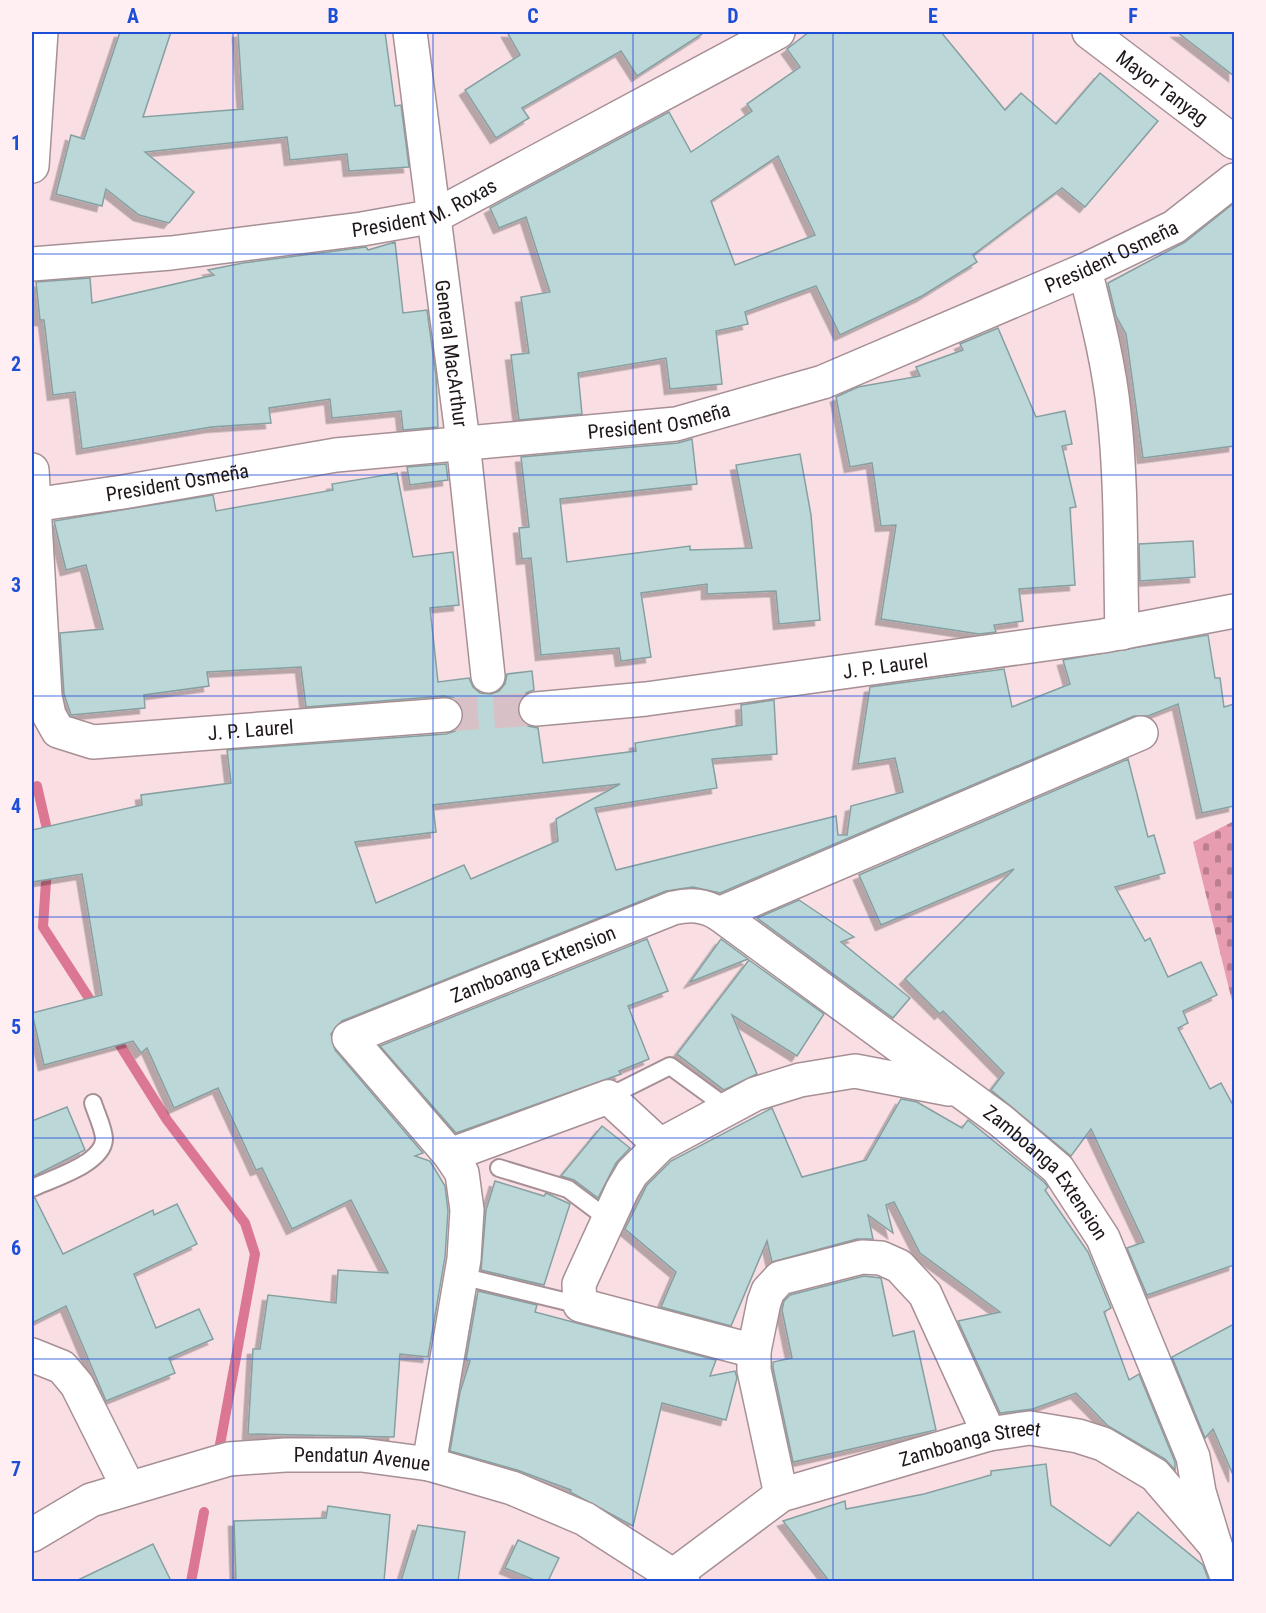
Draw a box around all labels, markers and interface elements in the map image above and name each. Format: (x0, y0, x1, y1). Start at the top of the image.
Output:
text: A (127, 4, 139, 28)
text: B (327, 4, 339, 28)
text: C (527, 4, 539, 28)
text: D (727, 4, 739, 28)
text: E (928, 4, 938, 28)
text: F (1128, 4, 1138, 28)
street label: Mayor Tanyag (1111, 45, 1213, 130)
text: 1 (11, 131, 21, 155)
street label: President M. Roxas (350, 173, 501, 242)
street label: President Osmeña (1041, 215, 1182, 298)
street label: General MacArthur (430, 278, 473, 428)
text: 2 (11, 352, 21, 376)
street label: President Osmeña (587, 397, 733, 444)
street label: President Osmeña (104, 458, 250, 506)
text: 3 (11, 573, 21, 597)
street label: J. P. Laurel (841, 648, 930, 684)
street label: J. P. Laurel (207, 715, 295, 745)
text: 4 (11, 794, 21, 818)
street label: Zamboanga Extension (447, 920, 619, 1008)
text: 5 (11, 1015, 21, 1039)
street label: Zamboanga Extension (979, 1100, 1113, 1244)
text: 6 (11, 1236, 21, 1260)
street label: Zamboanga Street (896, 1415, 1043, 1472)
street label: Pendatun Avenue (294, 1443, 432, 1476)
text: 7 (11, 1457, 21, 1481)

